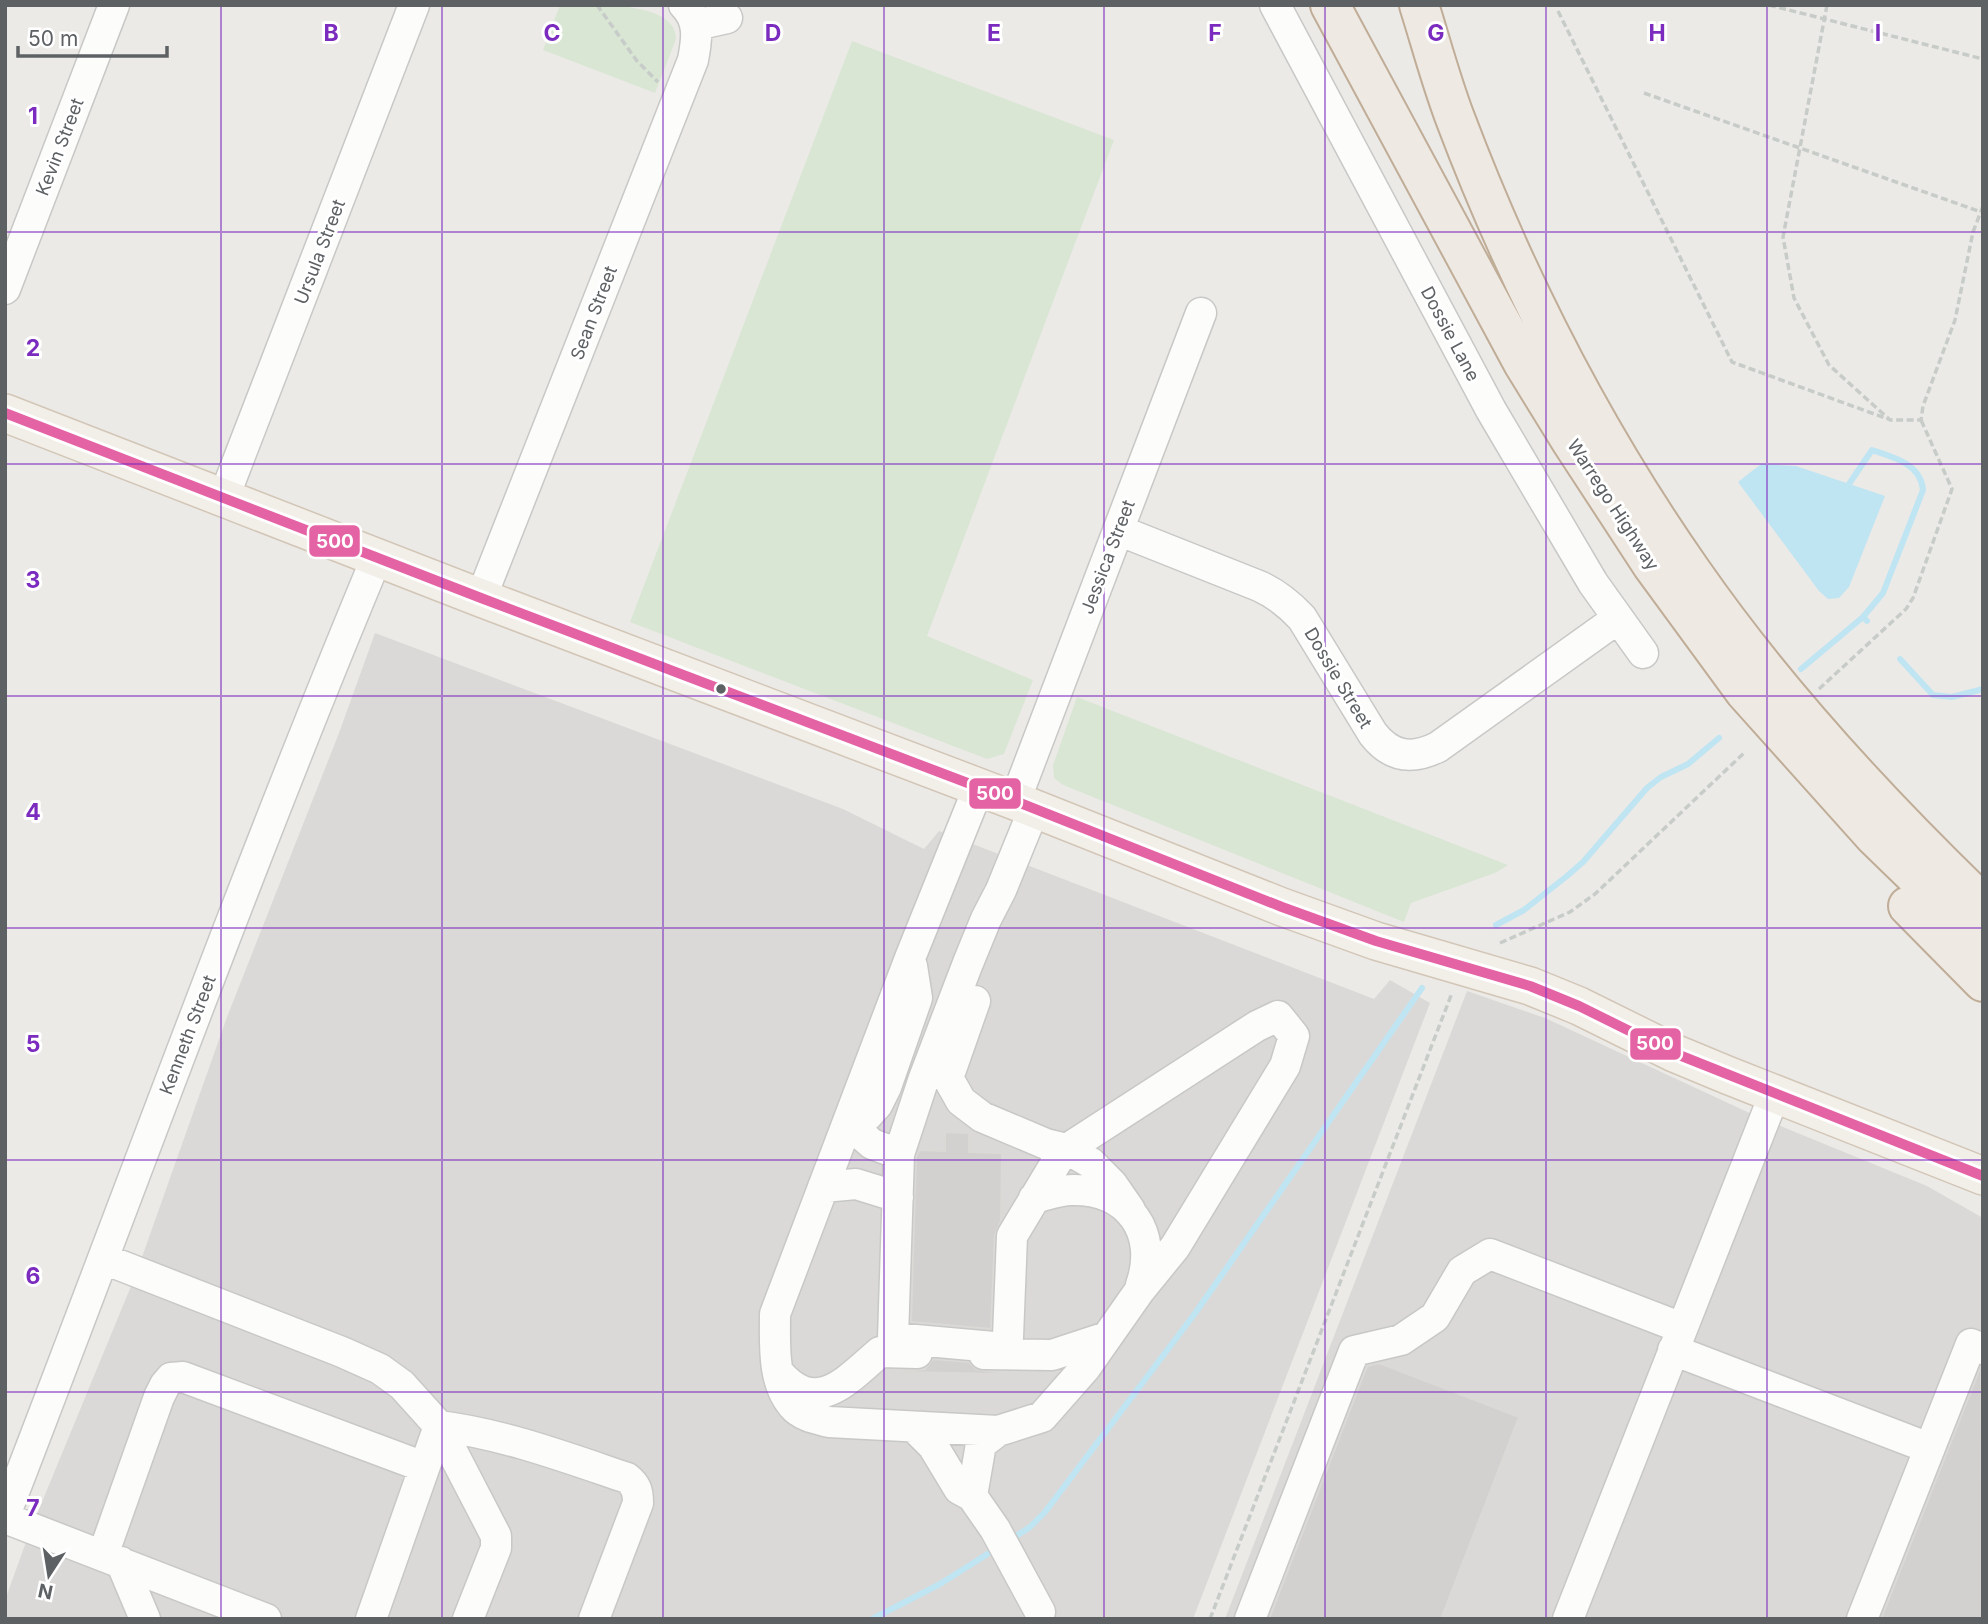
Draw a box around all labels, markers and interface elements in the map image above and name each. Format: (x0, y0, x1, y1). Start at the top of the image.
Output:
scale bar (18, 14, 166, 58)
text: B (323, 19, 339, 47)
text: C (543, 19, 561, 47)
text: D (765, 19, 781, 47)
text: E (987, 19, 1001, 47)
text: F (1208, 19, 1222, 47)
text: G (1427, 19, 1445, 47)
text: H (1648, 19, 1666, 47)
text: I (1875, 19, 1881, 47)
text: 50 m (28, 26, 78, 51)
street label: Kevin Street (31, 95, 88, 198)
text: 1 (28, 102, 38, 130)
street label: Ursula Street (290, 196, 349, 307)
street label: Sean Street (566, 263, 621, 363)
street label: Dossie Lane (1417, 283, 1484, 385)
text: 2 (26, 334, 40, 362)
street label: Warrego Highway (1563, 435, 1664, 574)
street label: Jessica Street (1076, 497, 1139, 617)
line badge: 500 (308, 524, 361, 558)
text: 500 (316, 530, 354, 553)
text: 3 (26, 566, 40, 594)
street label: Dossie Street (1300, 624, 1377, 732)
unlabelled marker (714, 682, 728, 696)
line badge: 500 (968, 777, 1022, 810)
text: 500 (976, 782, 1014, 805)
text: 4 (25, 798, 41, 826)
street label: Kenneth Street (155, 972, 220, 1097)
line badge: 500 (1629, 1027, 1682, 1061)
text: 5 (26, 1030, 40, 1058)
text: 500 (1636, 1032, 1674, 1055)
text: 6 (26, 1262, 40, 1290)
text: 7 (26, 1494, 40, 1522)
north arrow (14, 1540, 84, 1610)
text: N (36, 1578, 55, 1604)

